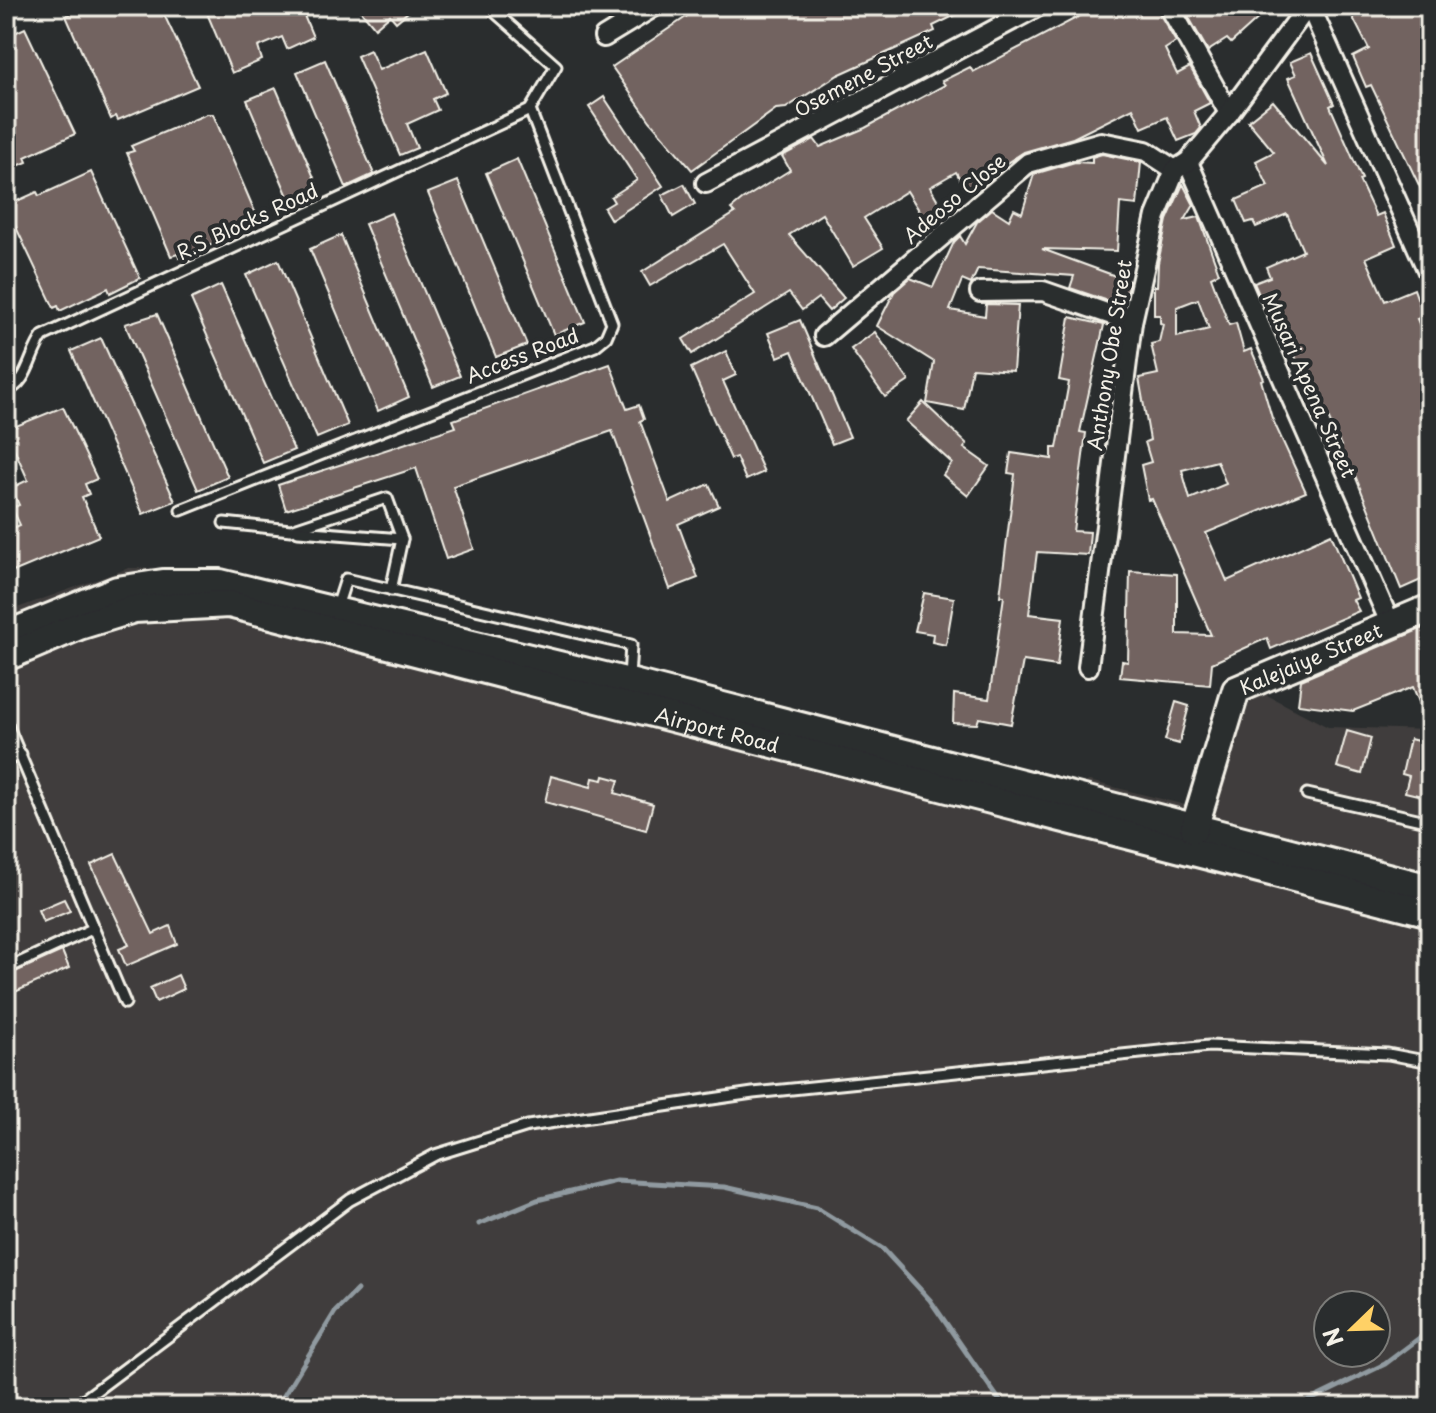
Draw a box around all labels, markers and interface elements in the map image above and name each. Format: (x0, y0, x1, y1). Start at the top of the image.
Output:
street label: Osemene Street (788, 26, 938, 124)
street label: Adeoso Close (896, 146, 1012, 250)
street label: R.S Blocks Road (171, 175, 323, 267)
street label: Anthony Obe Street (1079, 257, 1139, 453)
street label: Musari Apena Street (1256, 288, 1364, 482)
street label: Access Road (461, 320, 583, 390)
street label: Kalejaiye Street (1234, 615, 1387, 702)
street label: Airport Road (652, 699, 782, 760)
north arrow (1312, 1289, 1392, 1369)
text: N (1314, 1323, 1351, 1352)

